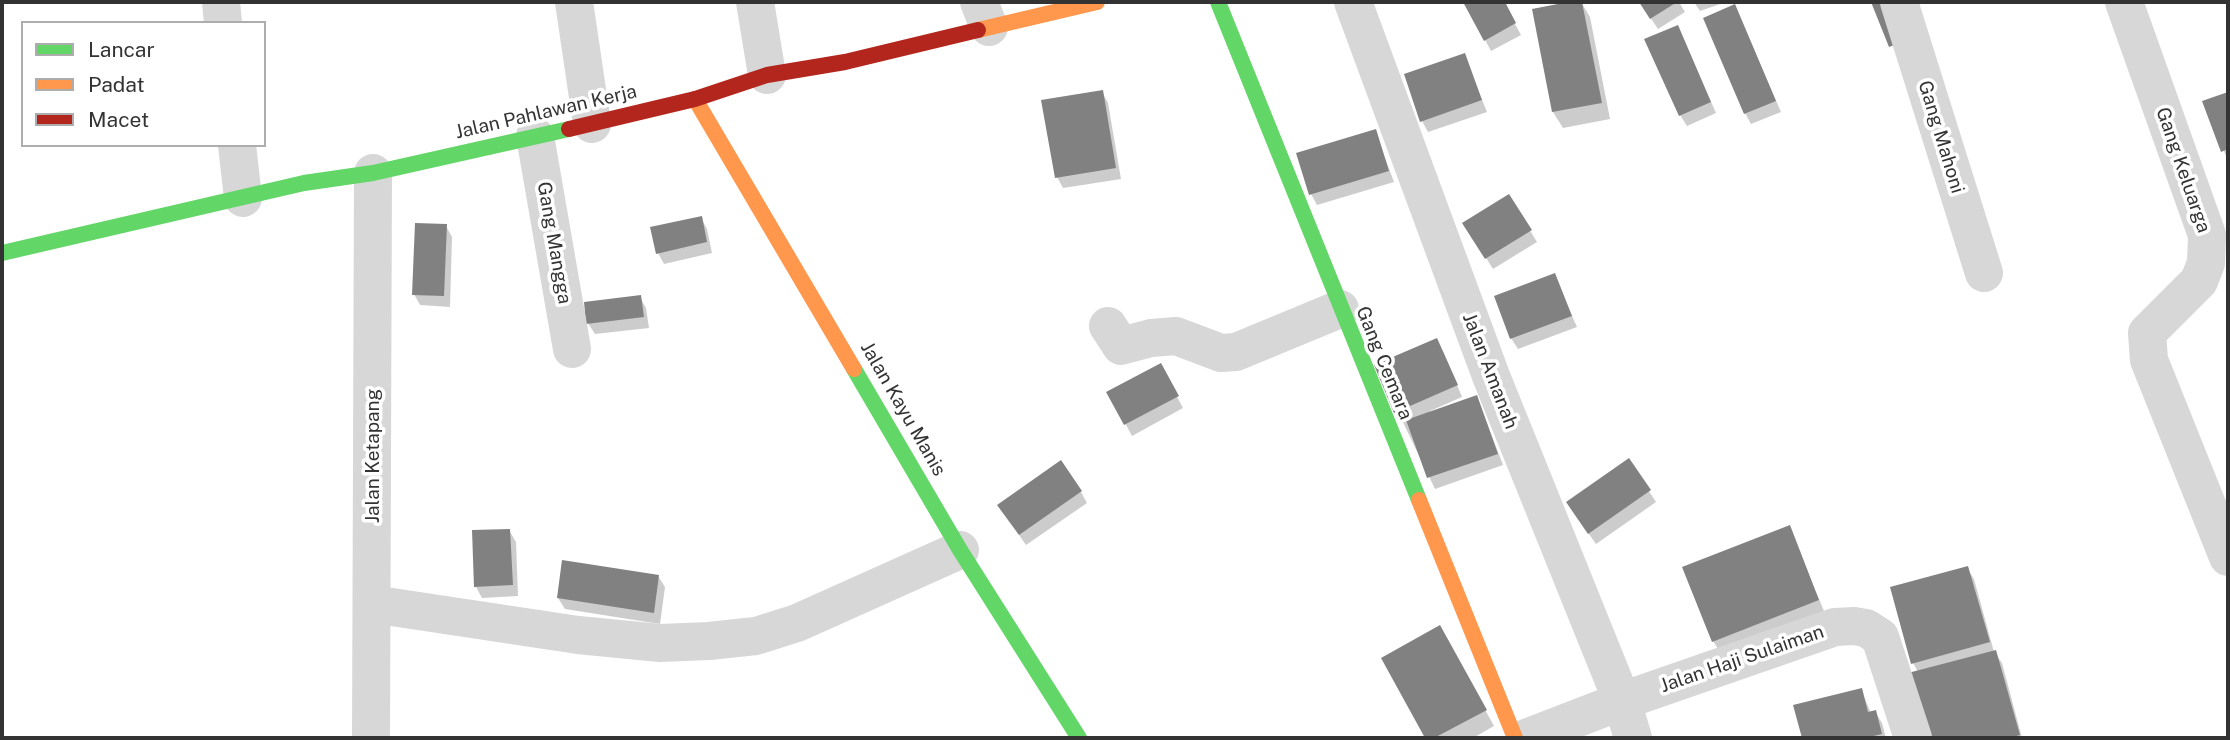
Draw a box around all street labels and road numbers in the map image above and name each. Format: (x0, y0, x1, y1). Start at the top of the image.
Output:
street label: Gang Mahoni (1913, 78, 1969, 196)
street label: Jalan Pahlawan Kerja (453, 80, 639, 144)
street label: Gang Keluarga (2151, 104, 2215, 236)
street label: Gang Mangga (532, 180, 576, 306)
street label: Gang Cemara (1351, 303, 1417, 423)
street label: Jalan Amanah (1457, 310, 1523, 432)
street label: Jalan Kayu Manis (855, 338, 951, 480)
street label: Jalan Ketapang (362, 389, 384, 523)
street label: Jalan Haji Sulaiman (1657, 620, 1827, 698)

